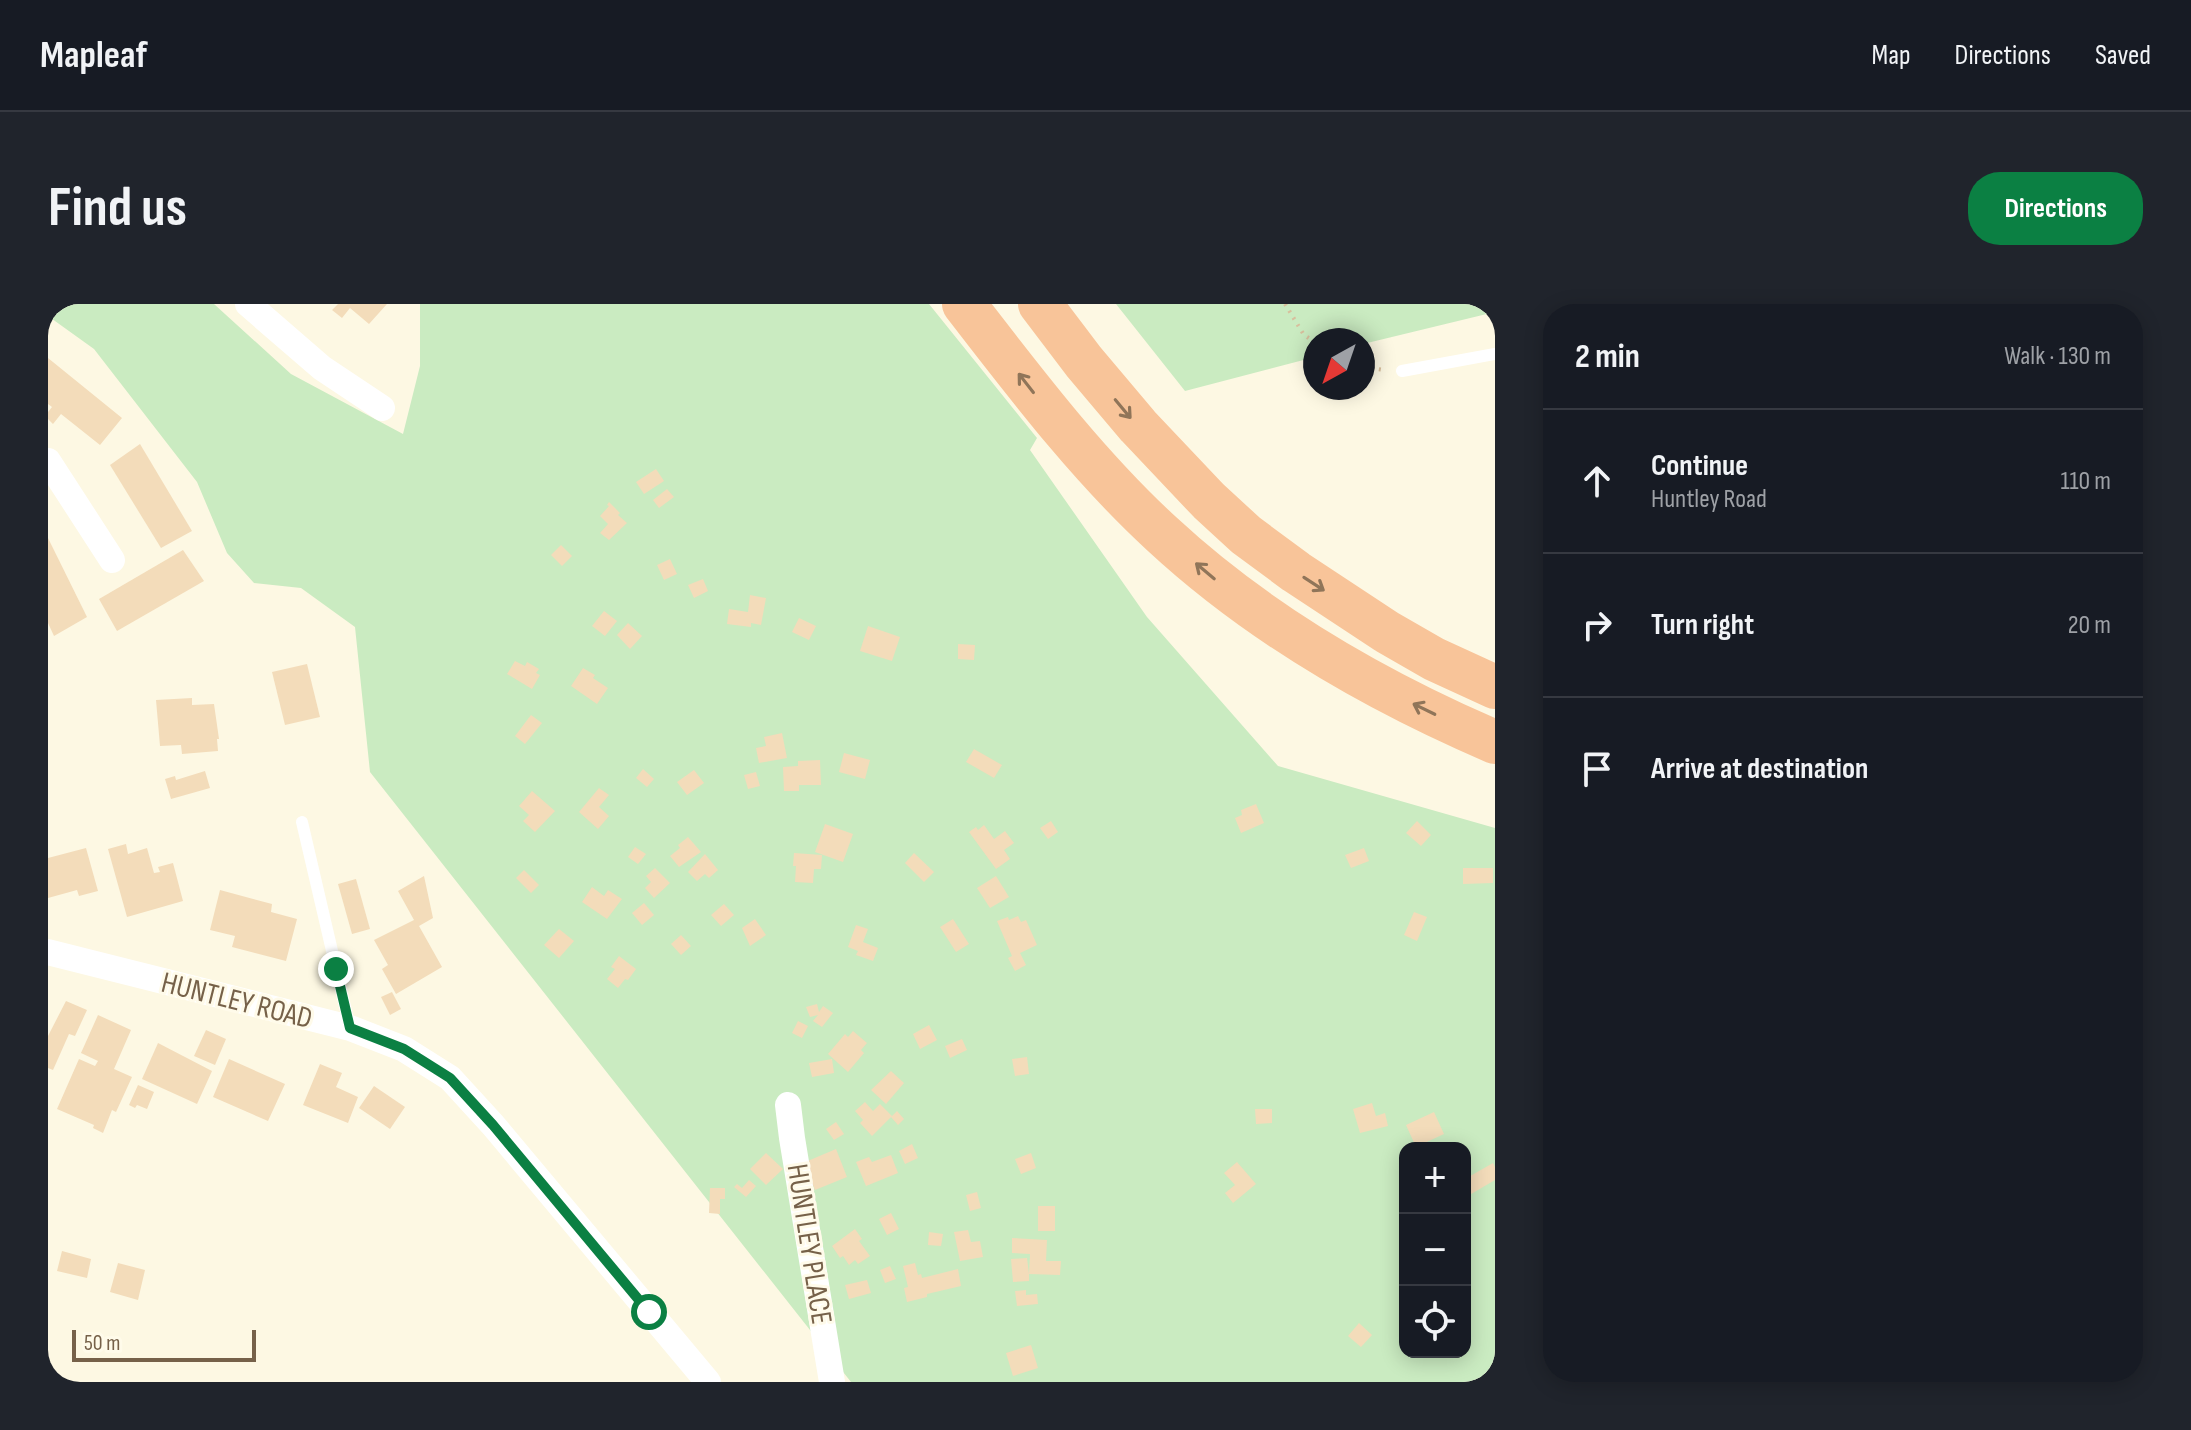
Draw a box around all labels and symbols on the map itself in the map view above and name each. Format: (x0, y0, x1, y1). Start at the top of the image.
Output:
north arrow (1303, 328, 1375, 400)
one-way arrow (1017, 373, 1035, 394)
one-way arrow (1114, 398, 1132, 418)
one-way arrow (1196, 562, 1216, 580)
one-way arrow (1302, 576, 1325, 592)
one-way arrow (1413, 701, 1437, 716)
route end (318, 951, 354, 987)
street label: HUNTLEY ROAD (158, 965, 316, 1037)
street label: HUNTLEY PLACE (779, 1161, 839, 1327)
route start (631, 1294, 667, 1330)
scale bar (72, 1326, 256, 1362)

